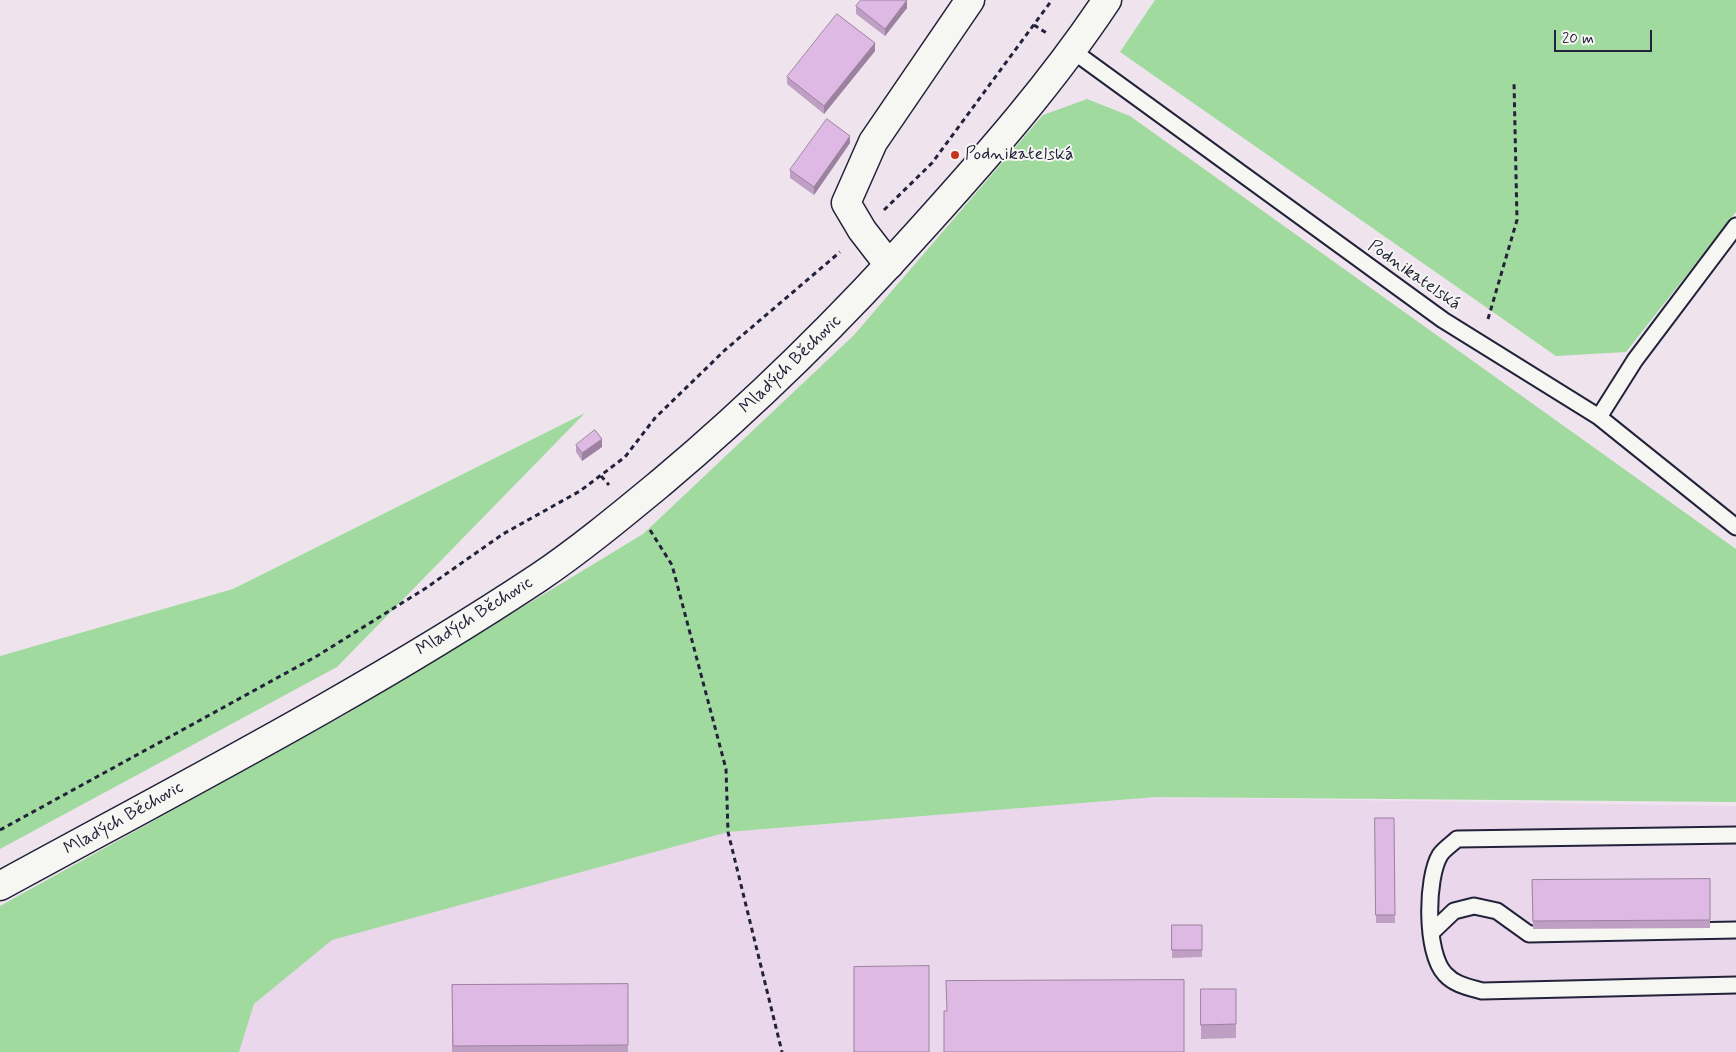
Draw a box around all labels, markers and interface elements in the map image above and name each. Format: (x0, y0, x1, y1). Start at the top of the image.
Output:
scale bar (1556, 20, 1654, 52)
text: 20 m (1562, 29, 1594, 49)
place label: Podnikatelská (965, 144, 1074, 166)
marker: Podnikatelská (949, 149, 961, 161)
street label: Podnikatelská (1363, 236, 1465, 316)
street label: Mladých Běchovic (736, 311, 846, 419)
street label: Mladých Běchovic (413, 573, 537, 661)
street label: Mladých Běchovic (61, 777, 187, 861)

